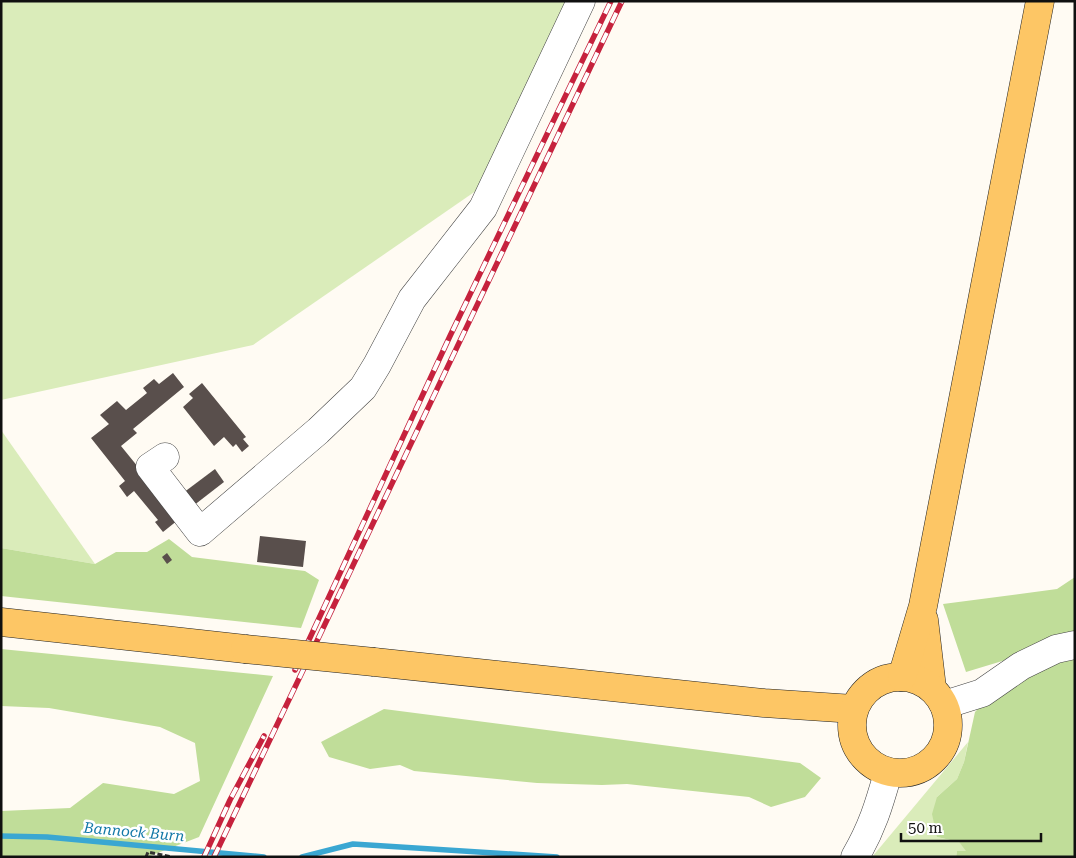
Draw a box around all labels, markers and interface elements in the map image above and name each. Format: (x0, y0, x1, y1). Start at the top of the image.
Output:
scale bar (901, 810, 1041, 842)
water label: Bannock Burn (82, 819, 185, 845)
text: 50 m (908, 819, 943, 837)

